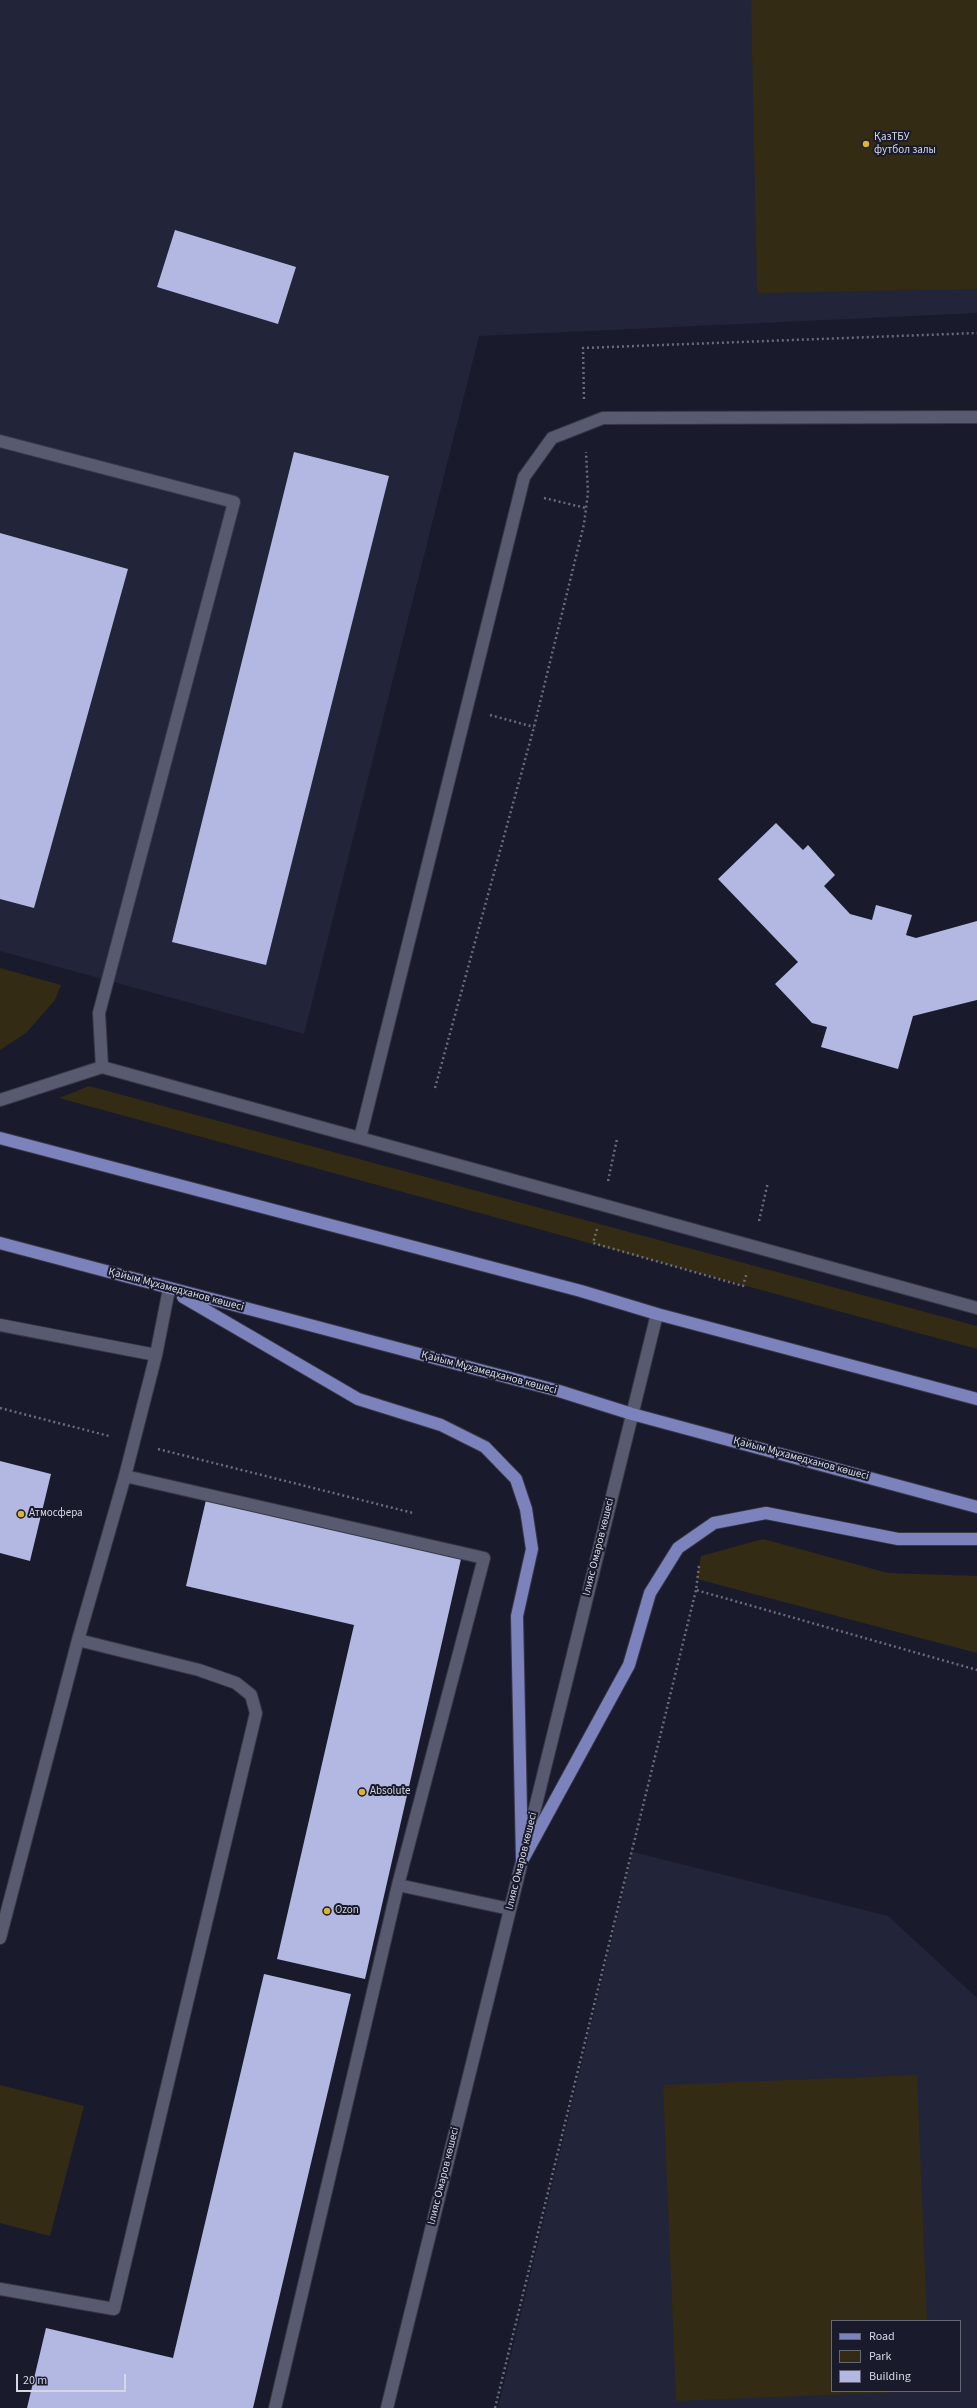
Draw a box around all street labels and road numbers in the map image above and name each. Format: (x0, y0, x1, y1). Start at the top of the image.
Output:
street label: Қайым Мұхамедханов көшесі (107, 1266, 245, 1314)
street label: Қайым Мұхамедханов көшесі (420, 1349, 558, 1397)
street label: Қайым Мұхамедханов көшесі (732, 1435, 870, 1483)
street label: Ілияс Омаров көшесі (580, 1497, 618, 1597)
street label: Ілияс Омаров көшесі (503, 1811, 541, 1911)
street label: Ілияс Омаров көшесі (425, 2126, 463, 2226)

